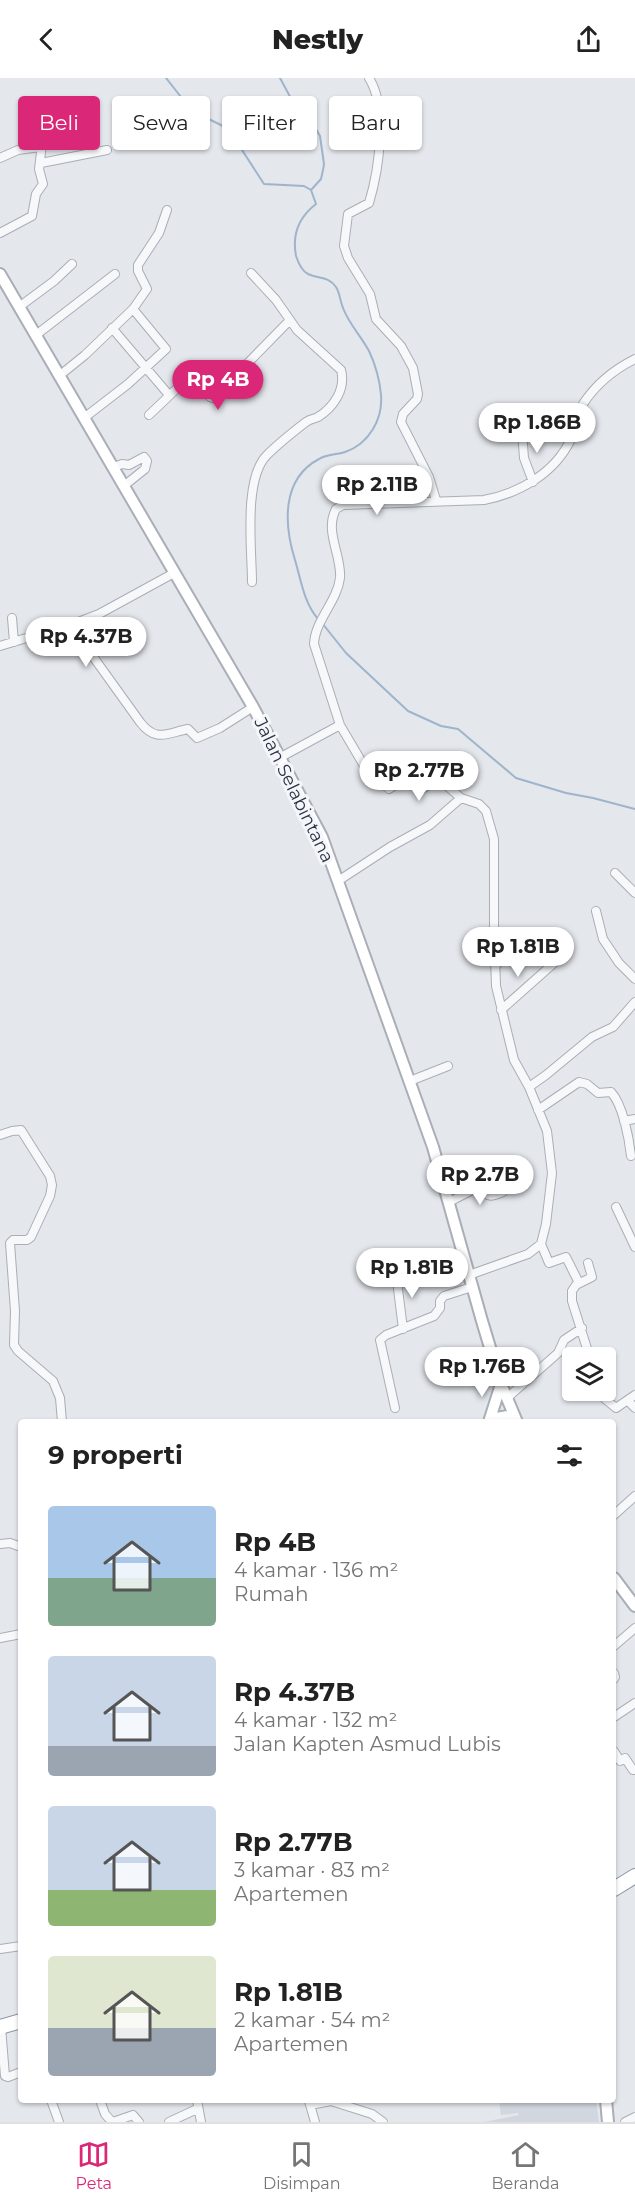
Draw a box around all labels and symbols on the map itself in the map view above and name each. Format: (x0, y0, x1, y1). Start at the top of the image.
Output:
pin: Rp 4B (176, 360, 260, 411)
pin: Rp 1.86B (475, 403, 599, 454)
pin: Rp 2.11B (315, 465, 439, 516)
pin: Rp 4.37B (24, 617, 148, 668)
street label: Jalan Selabintana (249, 713, 339, 866)
pin: Rp 2.77B (357, 751, 481, 802)
pin: Rp 1.81B (456, 927, 580, 978)
pin: Rp 2.7B (425, 1155, 535, 1206)
pin: Rp 1.81B (350, 1248, 474, 1299)
pin: Rp 1.76B (420, 1347, 544, 1398)

